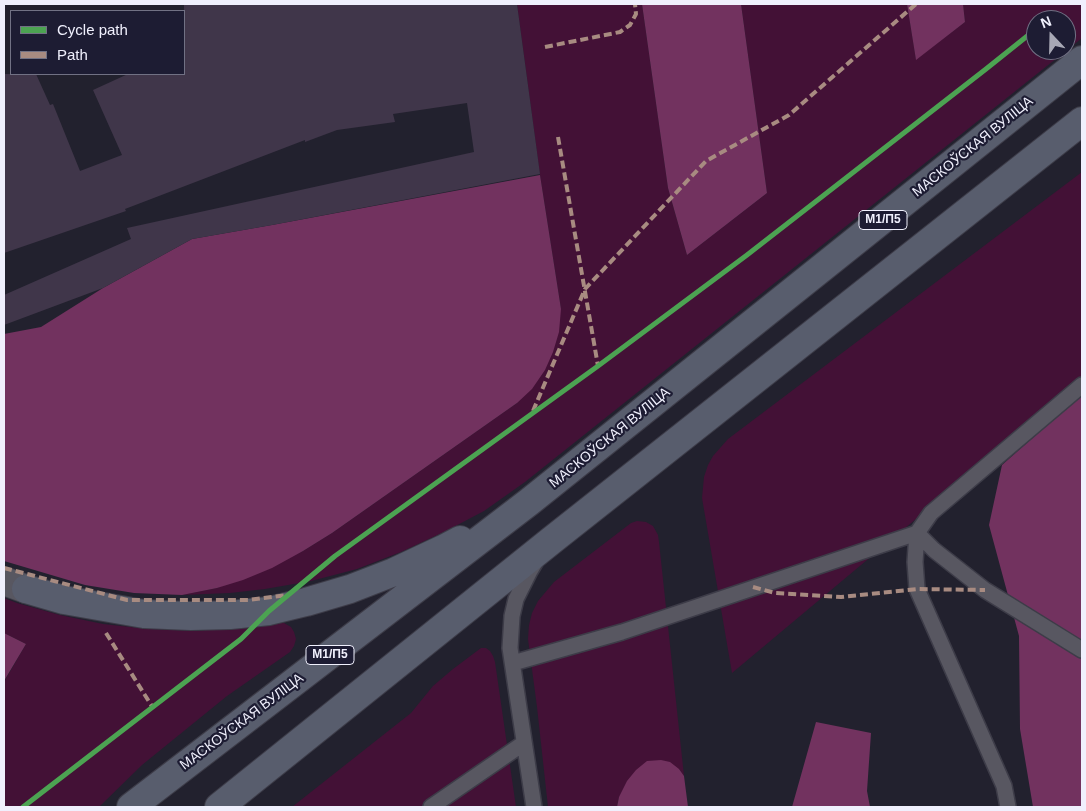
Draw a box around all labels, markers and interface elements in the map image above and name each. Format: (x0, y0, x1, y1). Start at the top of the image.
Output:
legend (10, 10, 185, 75)
north arrow (1026, 10, 1076, 60)
text: N (1038, 13, 1054, 31)
text: Cycle path (57, 21, 128, 38)
text: Path (57, 46, 88, 63)
street label: МАСКОЎСКАЯ ВУЛІЦА (909, 93, 1037, 201)
road number: М1/П5 (859, 210, 907, 230)
street label: МАСКОЎСКАЯ ВУЛІЦА (546, 384, 674, 492)
road number: М1/П5 (306, 646, 354, 664)
street label: МАСКОЎСКАЯ ВУЛІЦА (177, 670, 307, 774)

